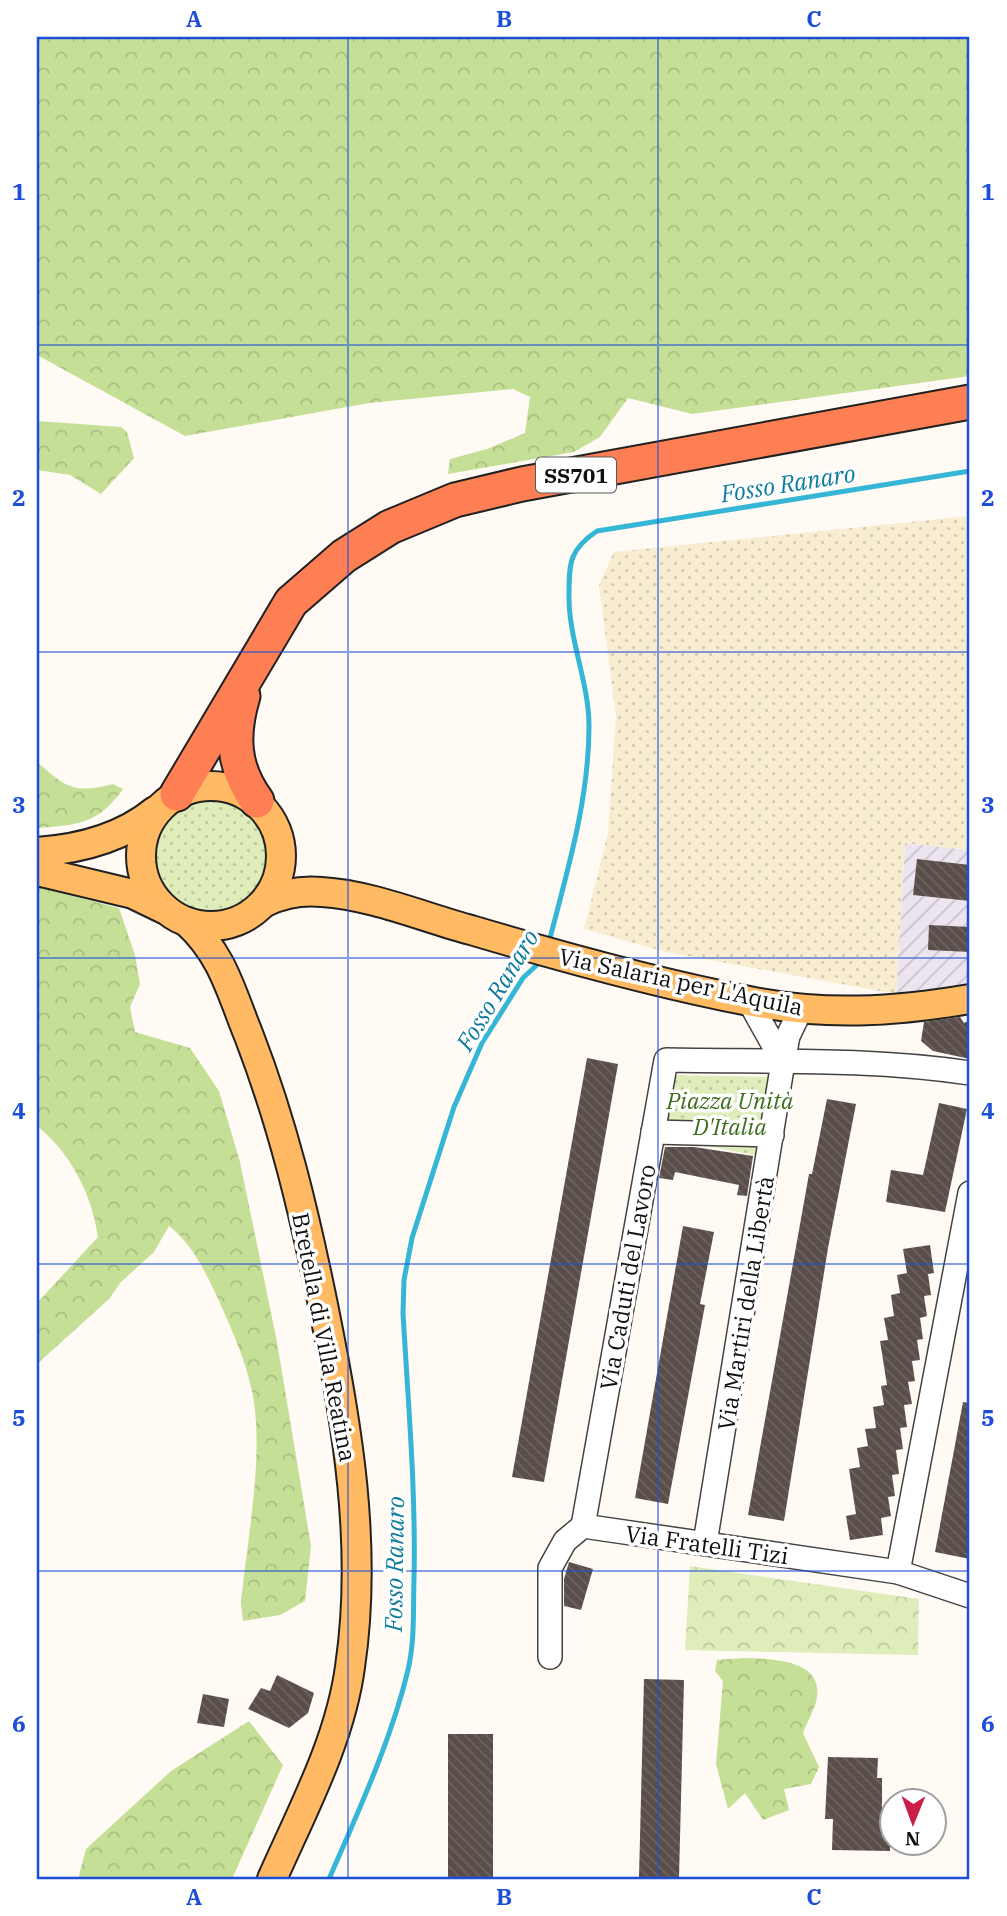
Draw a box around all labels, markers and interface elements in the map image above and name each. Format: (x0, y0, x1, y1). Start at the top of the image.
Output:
text: A (186, 3, 202, 33)
text: B (496, 3, 512, 33)
text: C (806, 3, 822, 33)
text: 1 (12, 176, 26, 206)
text: 1 (981, 176, 995, 206)
water label: Fosso Ranaro (717, 457, 858, 510)
road number: SS701 (536, 458, 616, 492)
text: 2 (12, 482, 26, 512)
text: 2 (981, 482, 995, 512)
text: 3 (12, 789, 26, 819)
text: 3 (981, 789, 995, 819)
water label: Fosso Ranaro (448, 923, 546, 1057)
street label: Via Salaria per L'Aquila (556, 940, 806, 1022)
park label: Piazza Unità D'Italia (665, 1085, 794, 1141)
text: 4 (12, 1095, 26, 1125)
text: 4 (981, 1095, 995, 1125)
street label: Via Caduti del Lavoro (592, 1162, 662, 1392)
street label: Via Martiri della Libertà (710, 1174, 780, 1432)
street label: Bretella di Villa Reatina (286, 1210, 364, 1464)
text: 5 (12, 1402, 26, 1432)
text: 5 (981, 1402, 995, 1432)
water label: Fosso Ranaro (377, 1496, 411, 1633)
street label: Via Fratelli Tizi (624, 1518, 790, 1570)
text: 6 (12, 1708, 26, 1738)
text: 6 (981, 1708, 995, 1738)
north arrow (878, 1786, 948, 1856)
text: N (905, 1827, 920, 1851)
text: A (186, 1881, 202, 1911)
text: B (496, 1881, 512, 1911)
text: C (806, 1881, 822, 1911)

